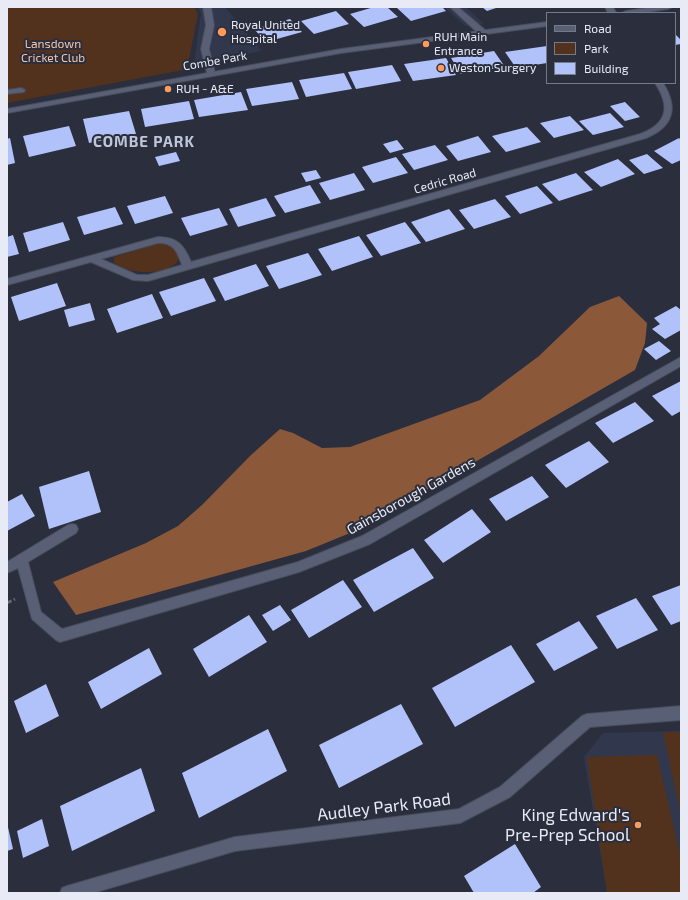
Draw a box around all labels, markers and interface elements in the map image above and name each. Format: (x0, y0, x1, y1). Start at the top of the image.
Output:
legend (546, 12, 676, 84)
place label: Royal United Hospital (231, 18, 300, 46)
text: Road (584, 21, 612, 35)
marker: Royal United Hospital (216, 26, 228, 38)
place label: RUH Main Entrance (434, 30, 487, 58)
park label: Lansdown Cricket Club (21, 37, 85, 65)
marker: RUH Main Entrance (421, 39, 431, 49)
text: Park (584, 41, 609, 55)
street label: Combe Park (182, 48, 248, 74)
place label: Weston Surgery (449, 61, 536, 75)
text: Building (584, 61, 628, 75)
marker: Weston Surgery (436, 63, 446, 73)
place label: RUH - A&E (176, 82, 234, 96)
marker: RUH - A&E (163, 84, 173, 94)
district label: COMBE PARK (93, 133, 195, 151)
street label: Cedric Road (412, 165, 478, 197)
street label: Gainsborough Gardens (344, 454, 478, 538)
street label: Audley Park Road (316, 789, 452, 825)
place label: King Edward's Pre-Prep School (505, 805, 630, 845)
marker: King Edward's Pre-Prep School (633, 820, 643, 830)

